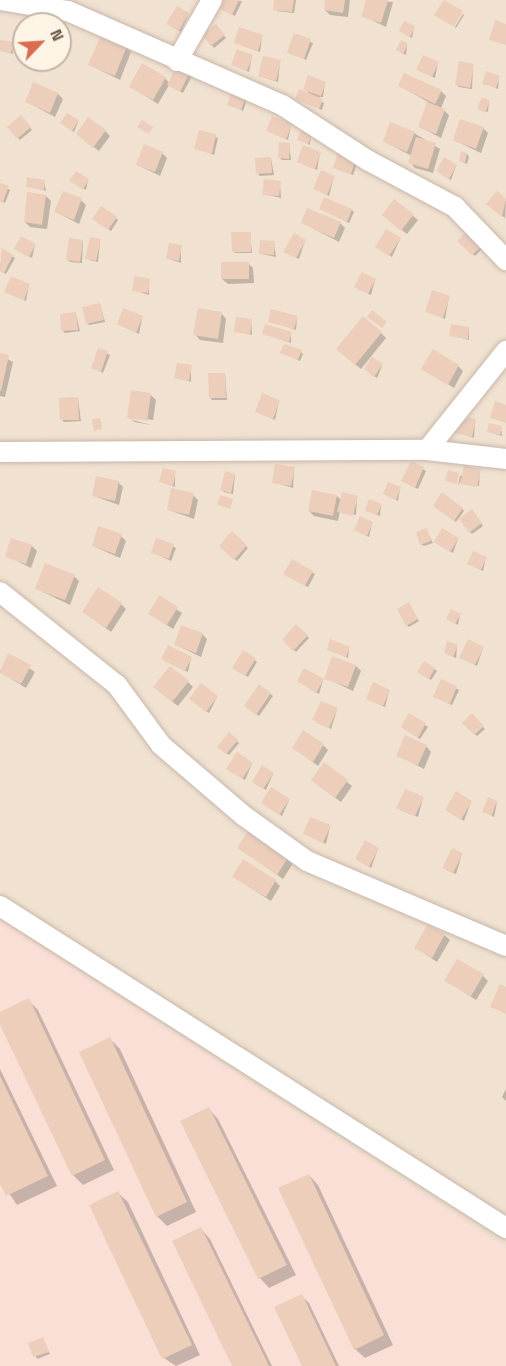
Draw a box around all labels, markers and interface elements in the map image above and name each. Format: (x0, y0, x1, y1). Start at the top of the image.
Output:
north arrow (12, 12, 72, 72)
text: N (45, 26, 69, 44)

